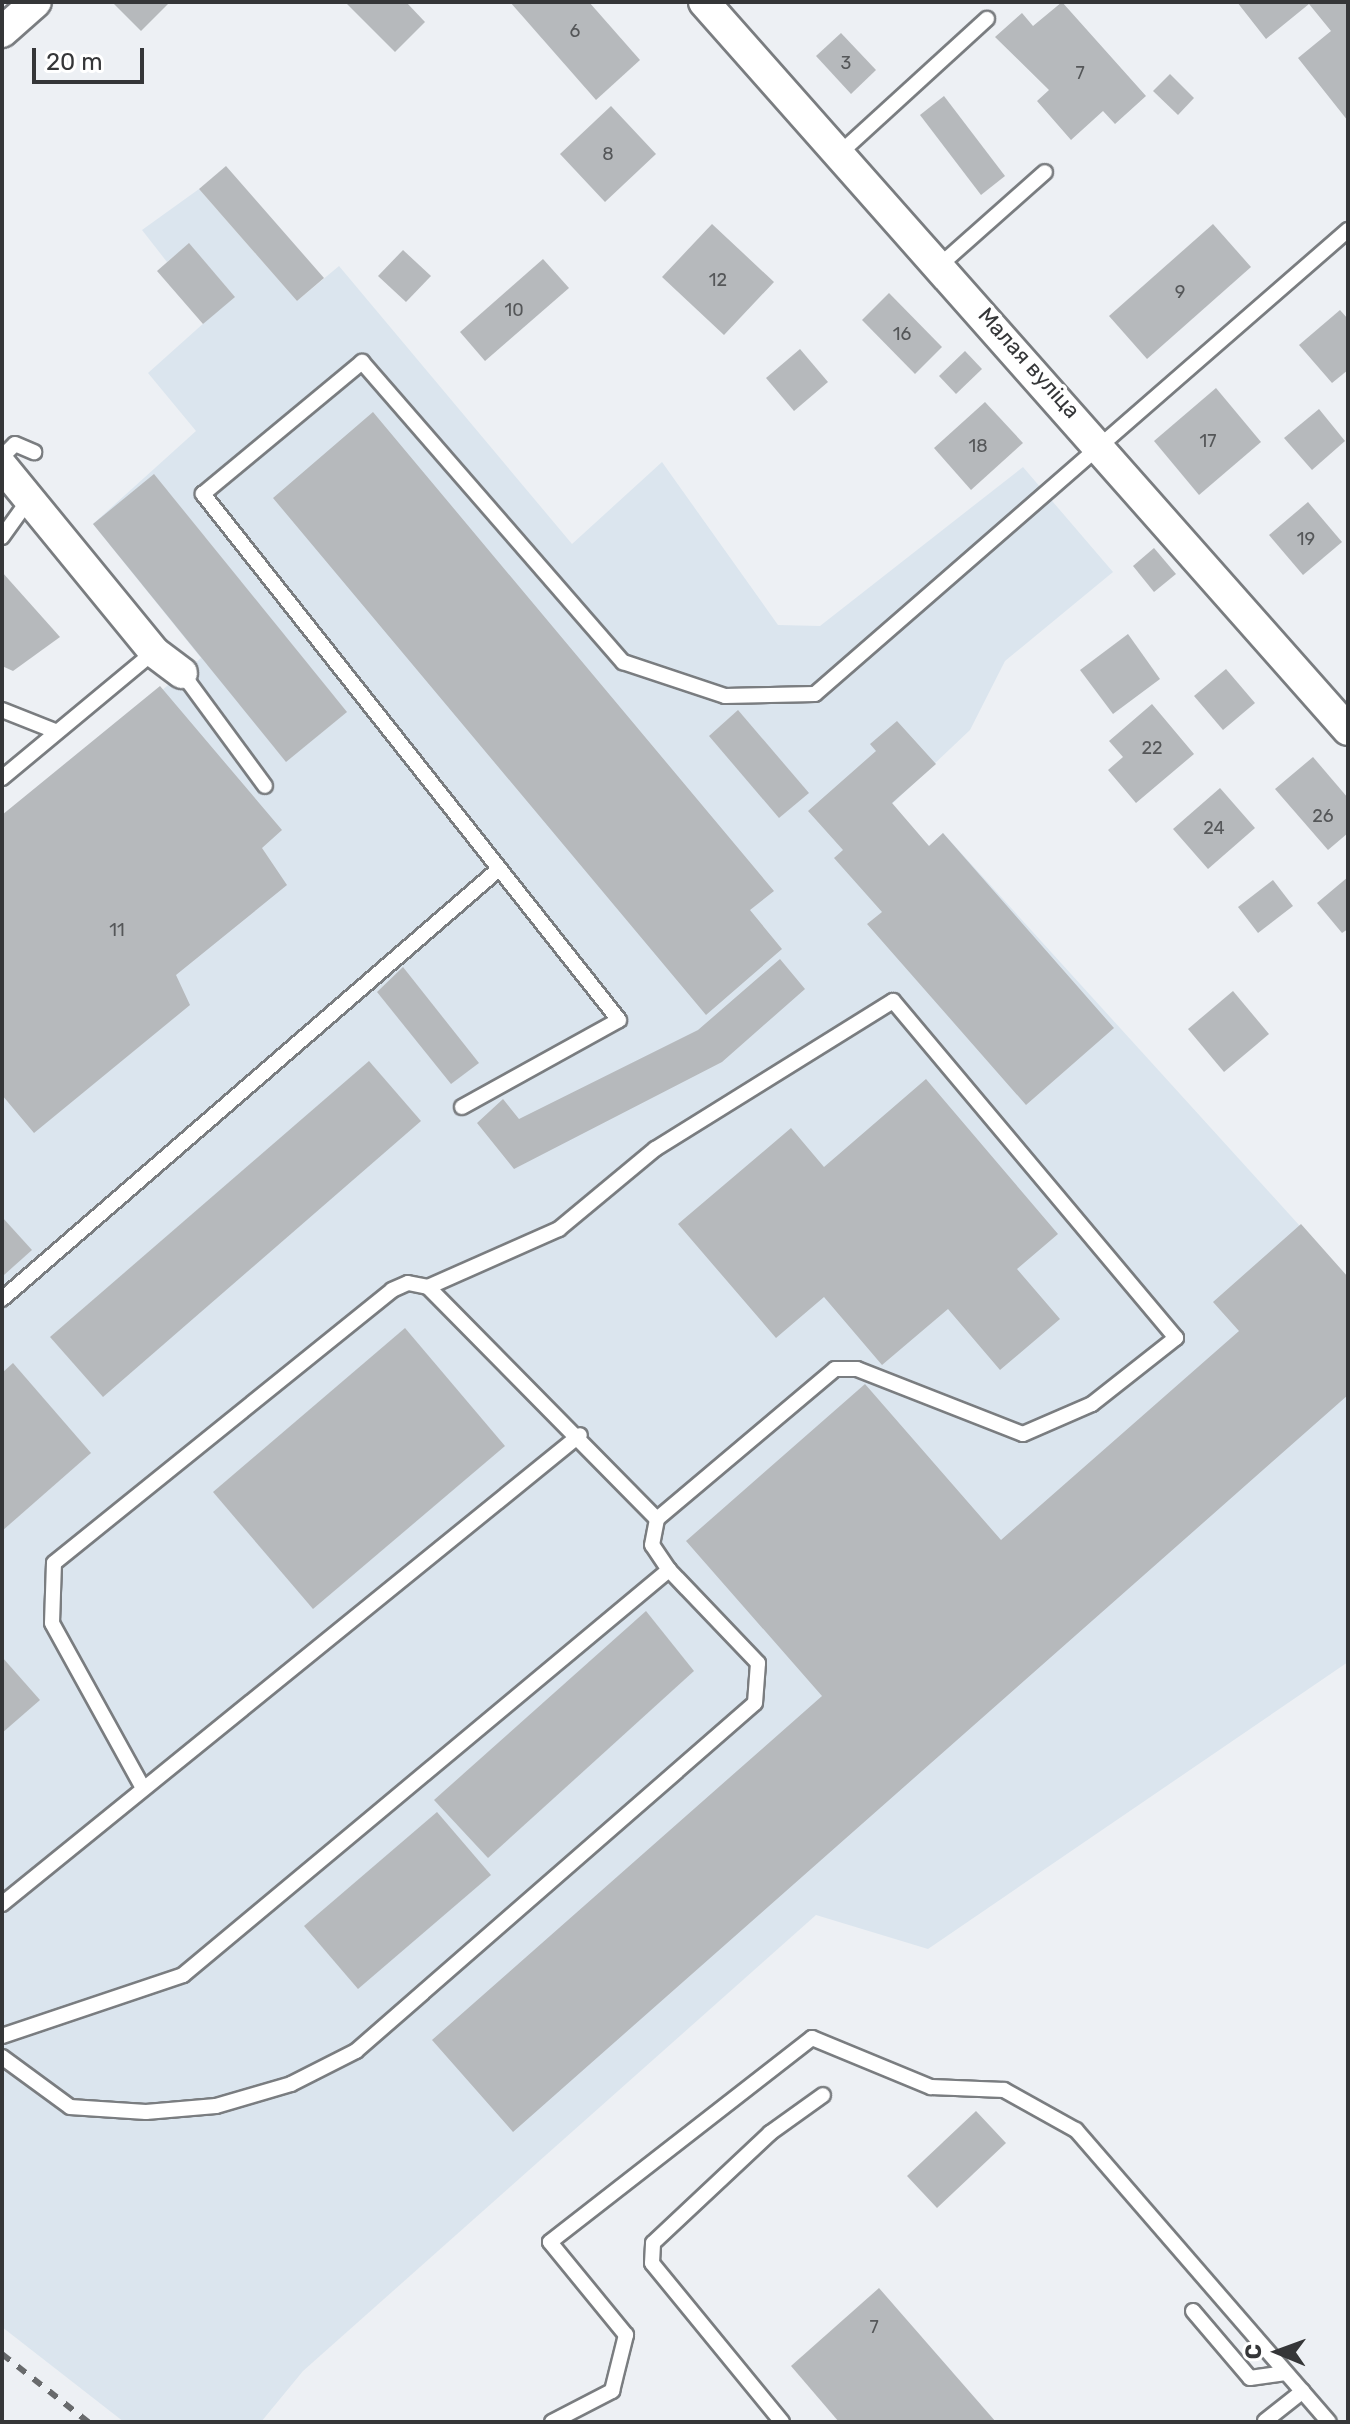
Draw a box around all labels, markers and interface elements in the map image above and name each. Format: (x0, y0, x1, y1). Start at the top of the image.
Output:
house number: 6 (570, 20, 580, 42)
scale bar (36, 32, 148, 82)
text: 20 m (46, 48, 103, 76)
house number: 3 (841, 52, 851, 74)
house number: 7 (1075, 62, 1085, 84)
house number: 8 (602, 143, 614, 165)
house number: 12 (709, 269, 727, 291)
house number: 9 (1175, 281, 1185, 303)
house number: 10 (504, 299, 524, 321)
street label: Малая вуліца (973, 302, 1085, 424)
house number: 16 (893, 323, 911, 345)
house number: 17 (1200, 430, 1216, 452)
house number: 18 (968, 435, 988, 457)
house number: 19 (1297, 528, 1315, 550)
house number: 22 (1141, 737, 1163, 759)
house number: 26 (1312, 805, 1334, 827)
house number: 24 (1203, 817, 1225, 839)
house number: 11 (109, 919, 125, 941)
north arrow (1238, 2312, 1318, 2392)
house number: 7 (869, 2316, 879, 2338)
text: С (1240, 2344, 1267, 2360)

